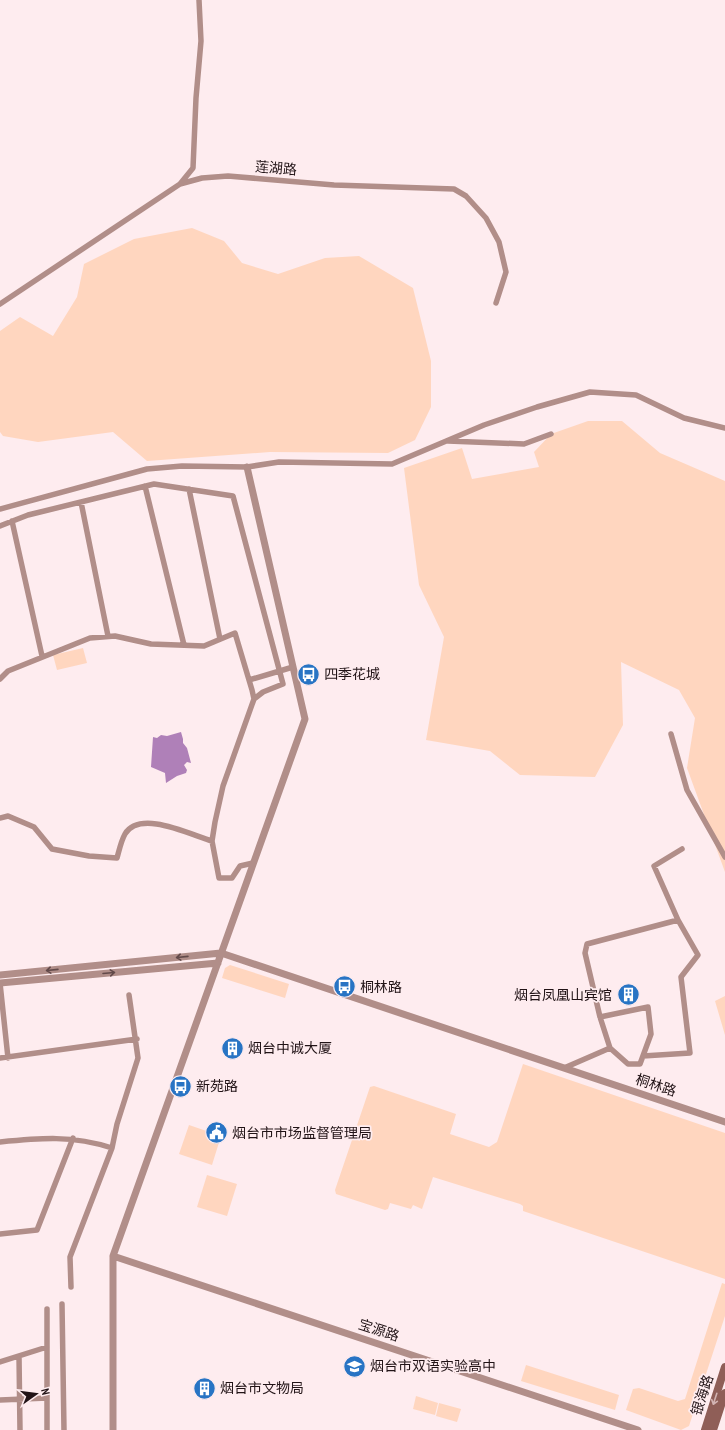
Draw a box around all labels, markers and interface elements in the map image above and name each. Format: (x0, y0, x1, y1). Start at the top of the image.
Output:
street label: 莲湖路 (254, 157, 298, 179)
bus stop icon: 四季花城 (295, 661, 321, 687)
place label: 四季花城 (324, 665, 380, 683)
one-way arrow (176, 953, 189, 961)
one-way arrow (46, 966, 59, 973)
one-way arrow (102, 970, 115, 977)
bus stop icon: 桐林路 (331, 974, 357, 1000)
place label: 桐林路 (360, 978, 402, 996)
building icon: 烟台凤凰山宾馆 (615, 982, 641, 1008)
place label: 烟台凤凰山宾馆 (514, 986, 612, 1004)
building icon: 烟台中诚大厦 (220, 1035, 246, 1061)
place label: 烟台中诚大厦 (248, 1039, 332, 1057)
street label: 桐林路 (633, 1070, 679, 1100)
bus stop icon: 新苑路 (167, 1073, 193, 1099)
place label: 新苑路 (196, 1077, 238, 1095)
public building icon: 烟台市市场监督管理局 (203, 1120, 229, 1146)
place label: 烟台市市场监督管理局 (232, 1124, 372, 1142)
street label: 宝源路 (356, 1315, 402, 1345)
school or university icon: 烟台市双语实验高中 (341, 1353, 367, 1379)
place label: 烟台市双语实验高中 (370, 1357, 496, 1375)
street label: 银海路 (687, 1372, 717, 1418)
north arrow (16, 1374, 56, 1414)
building icon: 烟台市文物局 (192, 1375, 218, 1401)
place label: 烟台市文物局 (220, 1379, 304, 1397)
text: N (38, 1387, 53, 1396)
one-way arrow (711, 1392, 718, 1405)

